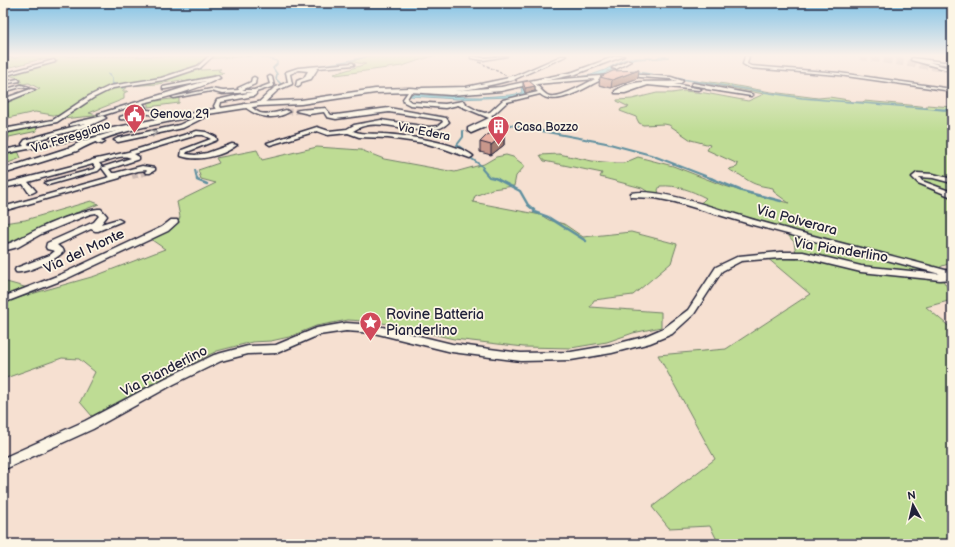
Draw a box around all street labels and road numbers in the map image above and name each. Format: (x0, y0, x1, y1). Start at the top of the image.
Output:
street label: Via Fereggiano (29, 117, 113, 157)
street label: Via Edera (397, 120, 452, 144)
street label: Via Polverara (755, 201, 839, 239)
street label: Via del Monte (41, 225, 127, 277)
street label: Via Pianderlino (793, 234, 889, 266)
street label: Via Pianderlino (118, 342, 210, 400)

